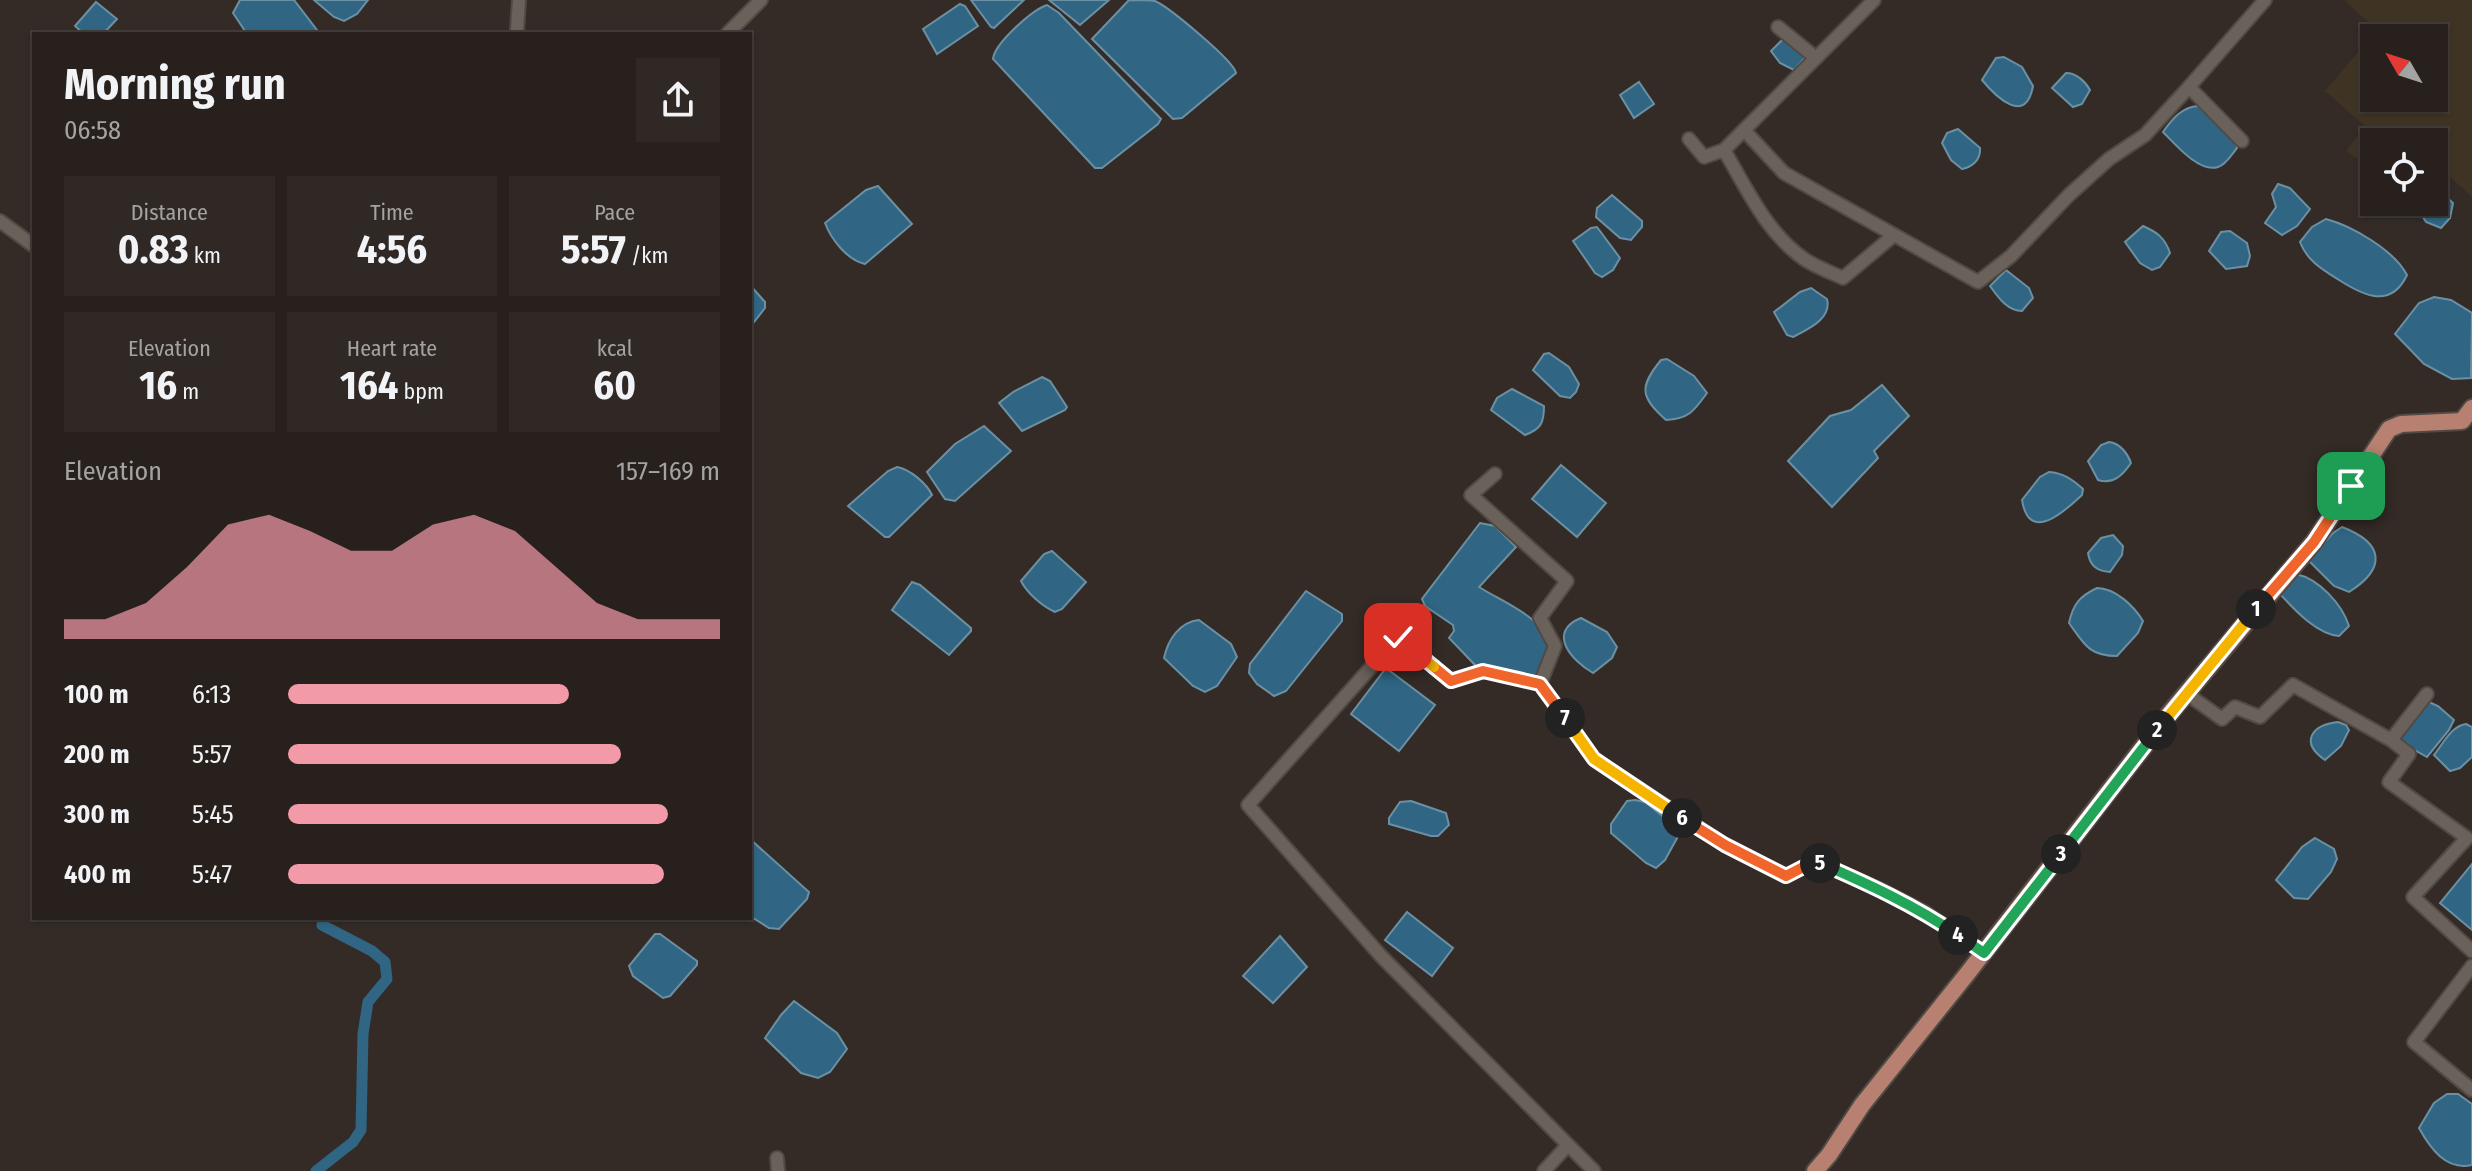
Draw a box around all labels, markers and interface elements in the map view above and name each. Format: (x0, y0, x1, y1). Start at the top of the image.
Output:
north arrow (2360, 24, 2448, 112)
map controls (2360, 24, 2448, 216)
text: Morning run (64, 58, 286, 111)
button: share (636, 58, 720, 142)
text: 06:58 (64, 115, 121, 146)
button: locate (2360, 128, 2448, 216)
text: Distance (131, 199, 208, 226)
text: Time (370, 199, 414, 226)
text: Pace (594, 199, 635, 226)
text: 0.83 (118, 226, 189, 274)
text: 4:56 (357, 226, 427, 274)
text: 5:57 (561, 226, 626, 274)
text: km (189, 242, 221, 269)
text: /km (626, 242, 668, 269)
text: Elevation (128, 335, 211, 362)
text: Heart rate (347, 335, 437, 362)
text: kcal (597, 335, 632, 362)
text: 16 (139, 362, 177, 410)
text: 164 (340, 362, 398, 410)
text: 60 (593, 362, 636, 410)
text: m (177, 378, 199, 405)
text: bpm (398, 378, 444, 405)
pin (2317, 452, 2385, 520)
text: Elevation (64, 456, 162, 487)
text: 157–169 m (616, 456, 720, 487)
icon: arrive (2329, 464, 2373, 508)
pin: 1 (2236, 589, 2276, 629)
text: 1 (2251, 595, 2261, 622)
pin (1364, 603, 1432, 671)
icon: check (1376, 615, 1420, 659)
text: 100 m (64, 679, 129, 710)
text: 6:13 (192, 679, 231, 710)
pin: 7 (1545, 698, 1585, 738)
text: 7 (1560, 704, 1570, 731)
pin: 2 (2137, 710, 2177, 750)
text: 2 (2152, 716, 2162, 743)
text: 200 m (64, 739, 130, 770)
text: 5:57 (192, 739, 231, 770)
pin: 6 (1662, 798, 1702, 838)
text: 300 m (64, 799, 130, 830)
text: 5:45 (192, 799, 234, 830)
text: 6 (1676, 804, 1688, 831)
pin: 3 (2041, 834, 2081, 874)
text: 3 (2056, 840, 2066, 867)
pin: 5 (1800, 843, 1840, 883)
text: 5 (1815, 849, 1825, 876)
text: 400 m (64, 859, 131, 890)
text: 5:47 (192, 859, 232, 890)
pin: 4 (1938, 915, 1978, 955)
text: 4 (1952, 921, 1964, 948)

